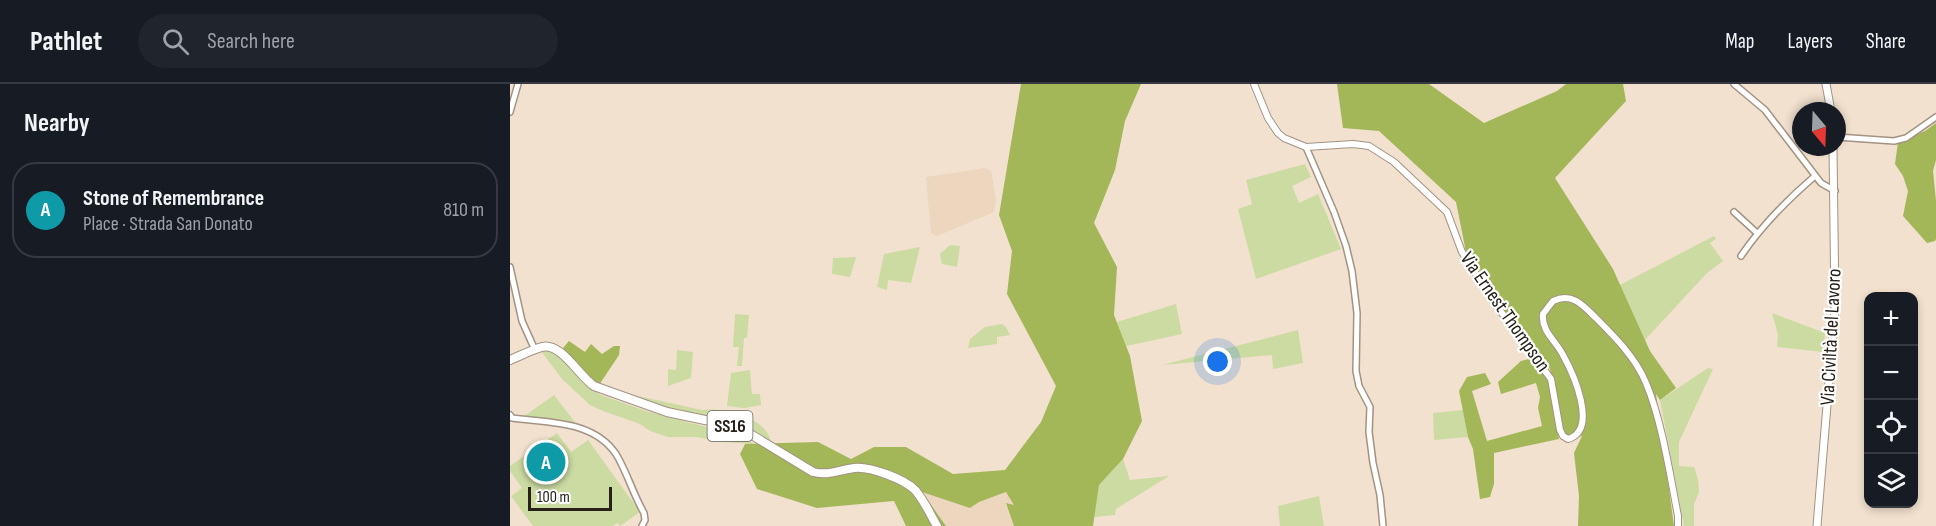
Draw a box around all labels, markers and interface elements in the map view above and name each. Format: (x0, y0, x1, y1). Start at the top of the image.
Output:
search box (138, 14, 558, 68)
text: Pathlet (30, 25, 102, 58)
icon: search (159, 25, 192, 58)
text: Search here (207, 28, 295, 55)
text: Map (1725, 29, 1754, 54)
text: Layers (1787, 29, 1833, 54)
text: Share (1866, 29, 1906, 54)
north arrow (1792, 102, 1846, 156)
text: Nearby (24, 108, 90, 139)
text: Stone of Remembrance (83, 185, 264, 212)
text: A (41, 198, 50, 222)
text: 810 m (443, 198, 484, 222)
text: Place · Strada San Donato (83, 212, 253, 236)
street label: Via Ernest Thompson (1455, 248, 1555, 376)
street label: Via Civiltà del Lavoro (1815, 268, 1847, 406)
map controls (1864, 292, 1918, 508)
button: + (1864, 292, 1918, 346)
button: − (1864, 346, 1918, 400)
your location (1203, 347, 1232, 376)
button: locate (1864, 400, 1918, 454)
road number: SS16 (708, 411, 752, 441)
pin: A (526, 440, 566, 484)
button: layers (1864, 454, 1918, 508)
scale bar (528, 484, 612, 512)
text: 100 m (537, 488, 570, 507)

